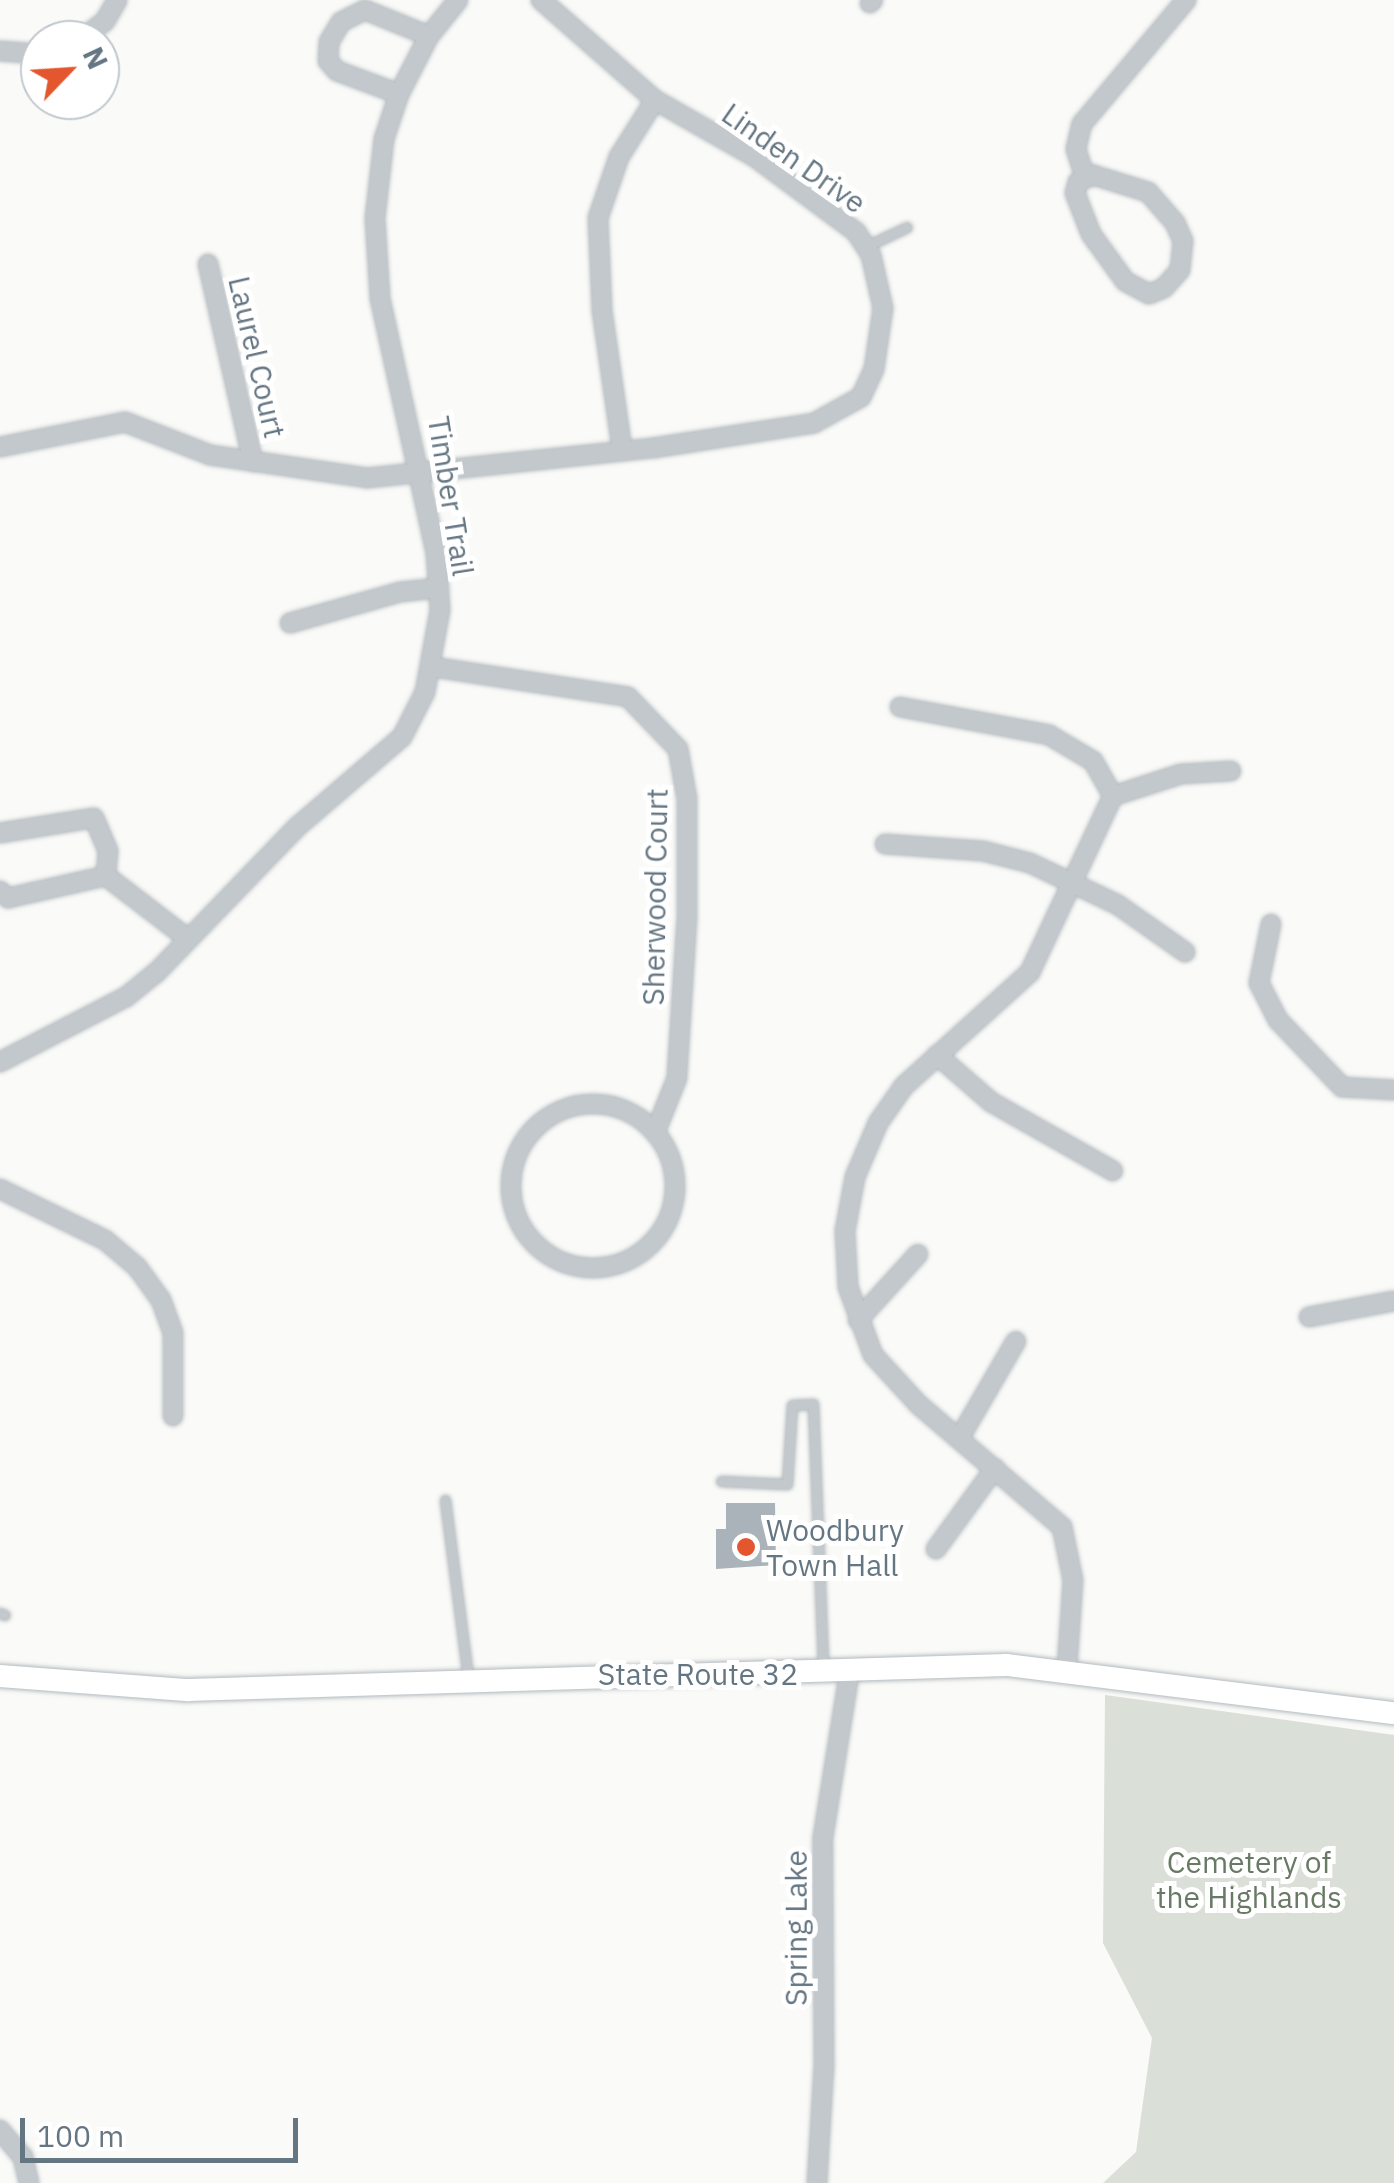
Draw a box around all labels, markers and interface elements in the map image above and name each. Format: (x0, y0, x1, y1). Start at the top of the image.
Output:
north arrow (20, 20, 120, 120)
text: N (75, 41, 117, 75)
street label: Linden Drive (715, 95, 873, 221)
street label: Laurel Court (221, 273, 293, 441)
street label: Timber Trail (421, 414, 481, 578)
street label: Sherwood Court (635, 788, 675, 1006)
place label: Woodbury Town Hall (766, 1512, 904, 1582)
marker: Woodbury Town Hall (735, 1536, 757, 1558)
street label: State Route 32 (598, 1656, 798, 1692)
park label: Cemetery of the Highlands (1156, 1844, 1342, 1914)
street label: Spring Lake (778, 1850, 814, 2006)
scale bar (25, 2098, 302, 2160)
text: 100 m (37, 2116, 124, 2155)

